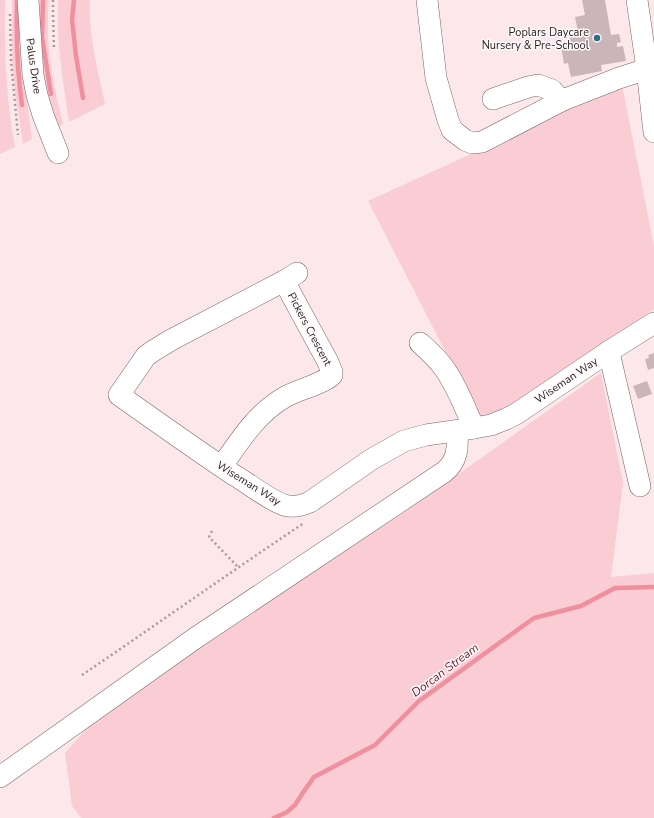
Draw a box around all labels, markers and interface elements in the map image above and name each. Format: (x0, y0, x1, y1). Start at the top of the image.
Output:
place label: Poplars Daycare Nursery & Pre-School (482, 25, 590, 53)
marker: Poplars Daycare Nursery & Pre-School (592, 33, 602, 43)
street label: Palus Drive (22, 37, 45, 95)
street label: Pickers Crescent (284, 290, 335, 369)
street label: Wiseman Way (532, 354, 601, 407)
street label: Wiseman Way (214, 458, 284, 509)
water label: Dorcan Stream (408, 639, 482, 701)

